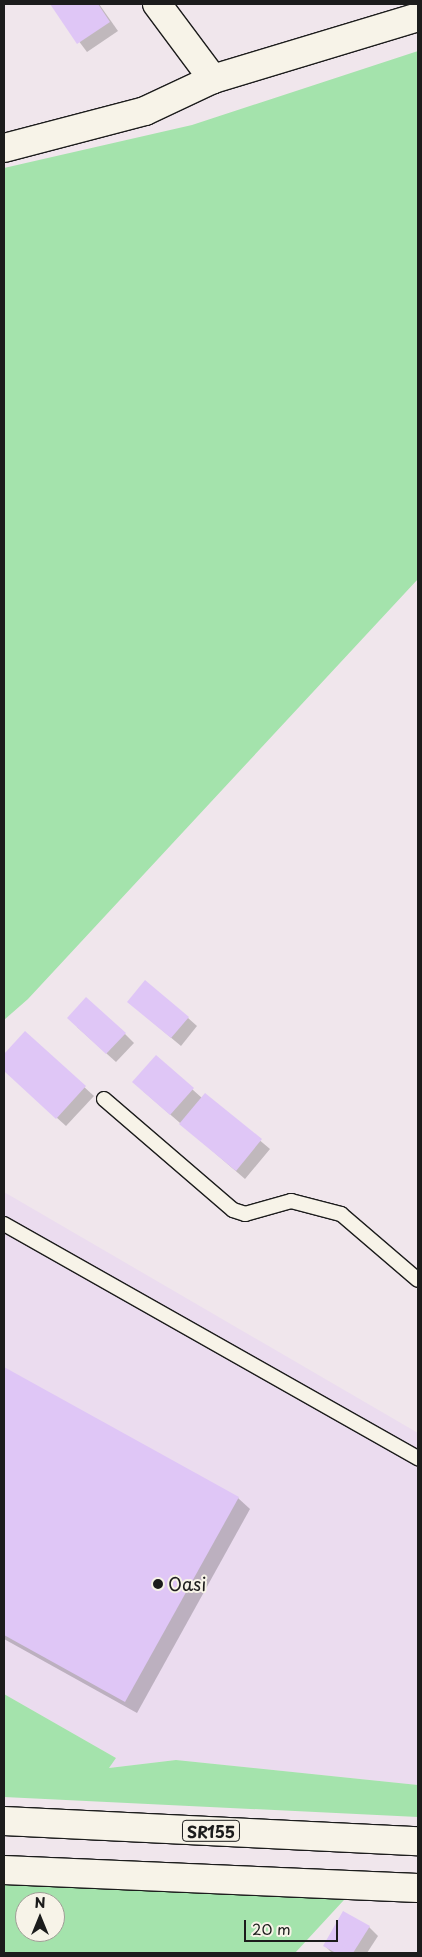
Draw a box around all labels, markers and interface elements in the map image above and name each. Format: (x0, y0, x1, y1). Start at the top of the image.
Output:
place label: Oasi (168, 1573, 206, 1595)
marker: Oasi (152, 1578, 164, 1590)
road number: SR155 (181, 1818, 241, 1844)
north arrow (15, 1892, 65, 1942)
text: N (34, 1892, 46, 1913)
scale bar (247, 1910, 341, 1942)
text: 20 m (252, 1917, 291, 1940)

